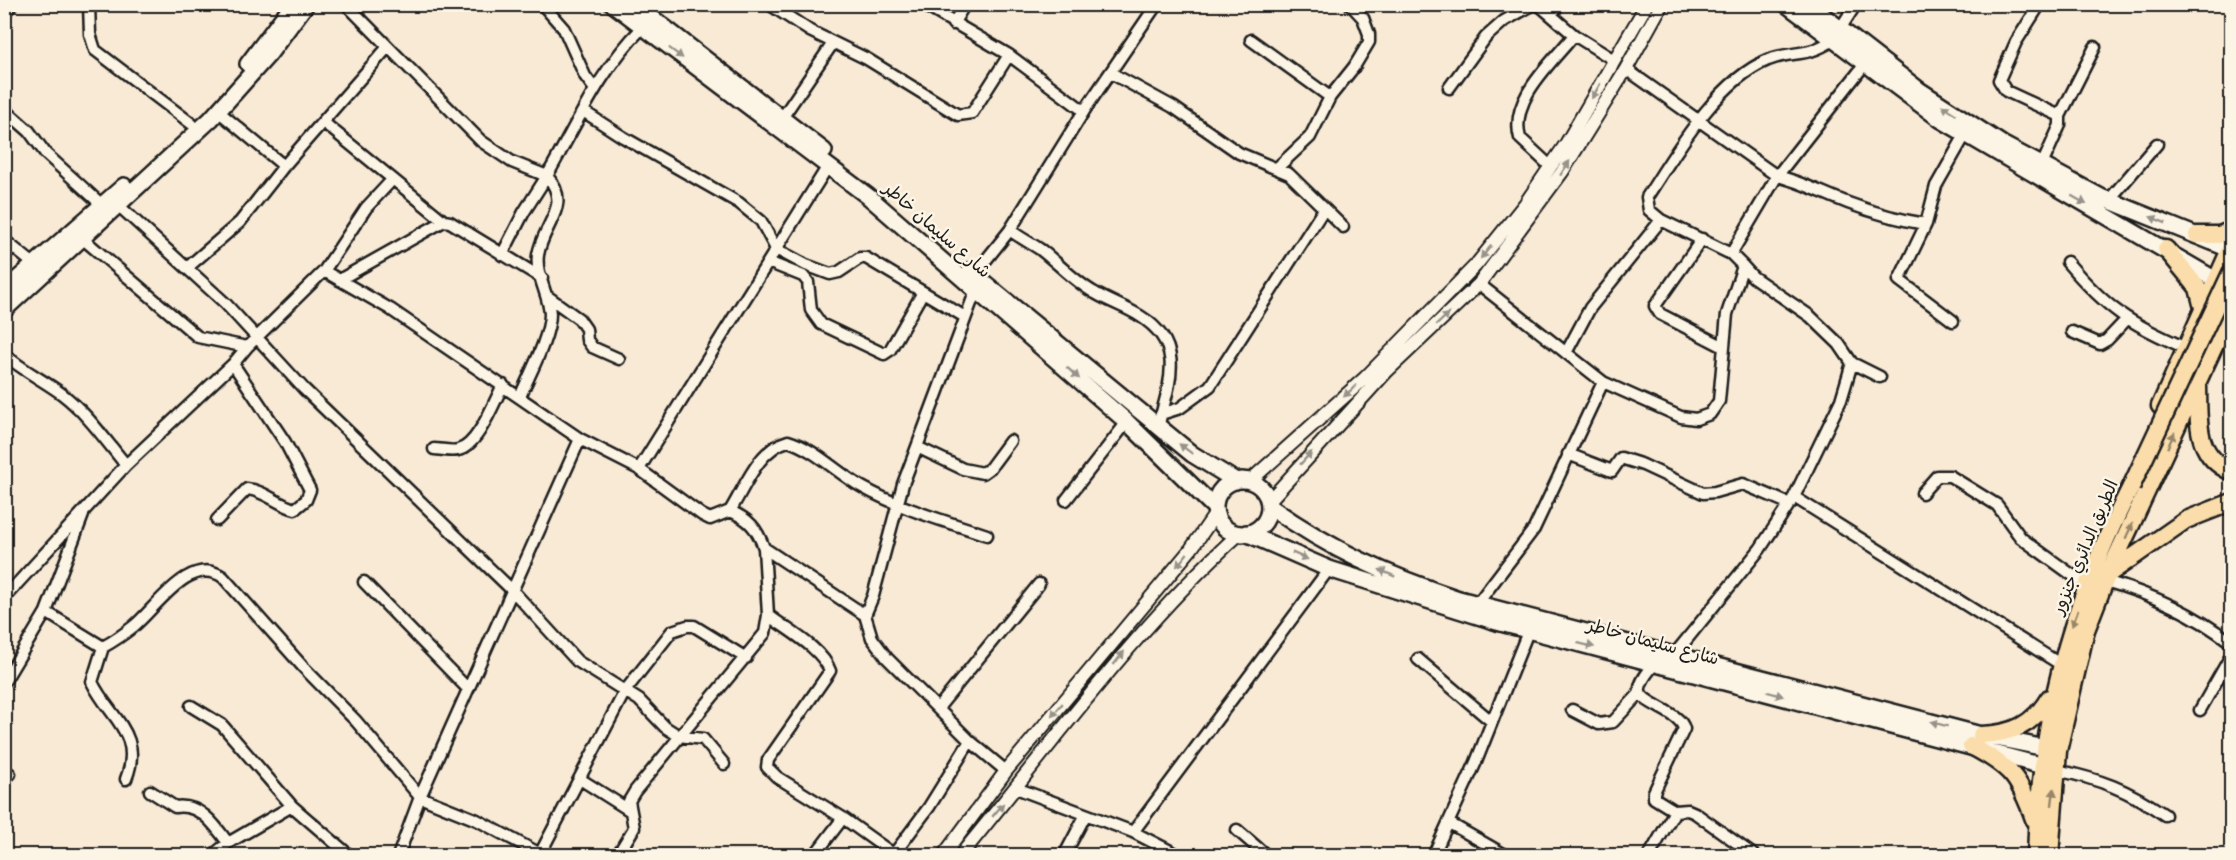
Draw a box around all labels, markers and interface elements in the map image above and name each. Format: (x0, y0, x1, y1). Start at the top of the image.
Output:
one-way arrow (668, 47, 684, 59)
one-way arrow (1591, 83, 1601, 100)
one-way arrow (1941, 105, 1957, 116)
one-way arrow (1559, 159, 1570, 176)
street label: شارع سليمان خاطر (877, 176, 996, 283)
one-way arrow (2071, 195, 2087, 206)
one-way arrow (2149, 215, 2167, 225)
one-way arrow (1480, 244, 1493, 260)
one-way arrow (1435, 313, 1450, 326)
one-way arrow (1065, 366, 1080, 380)
one-way arrow (1343, 384, 1357, 398)
one-way arrow (2166, 432, 2175, 449)
one-way arrow (1178, 443, 1194, 456)
one-way arrow (1299, 450, 1313, 465)
street label: الطريق الدائري جنزور (2046, 476, 2125, 620)
one-way arrow (2124, 521, 2134, 539)
one-way arrow (1291, 551, 1309, 561)
one-way arrow (1175, 552, 1188, 568)
one-way arrow (1379, 568, 1396, 577)
one-way arrow (2069, 609, 2079, 627)
street label: شارع سليمان خاطر (1583, 613, 1721, 671)
one-way arrow (1577, 641, 1595, 650)
one-way arrow (1112, 650, 1124, 665)
one-way arrow (1765, 690, 1784, 700)
one-way arrow (1051, 702, 1064, 717)
one-way arrow (1930, 719, 1948, 728)
one-way arrow (2048, 788, 2058, 807)
one-way arrow (991, 803, 1003, 818)

